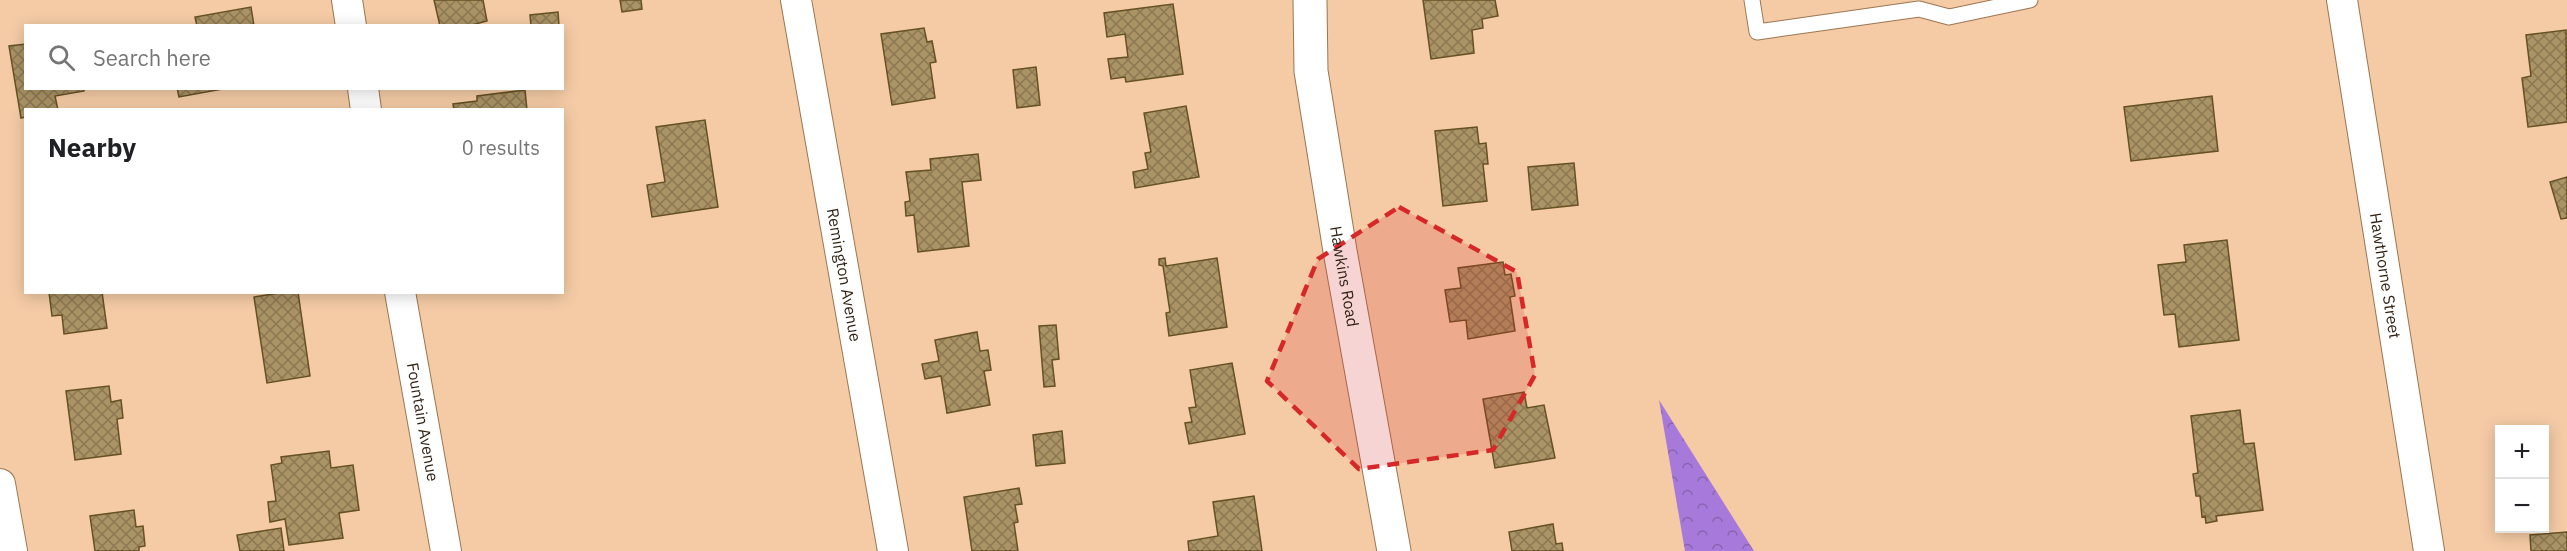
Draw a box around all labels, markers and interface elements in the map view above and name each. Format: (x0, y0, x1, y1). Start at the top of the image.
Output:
search box (24, 24, 564, 90)
icon: search (45, 41, 78, 74)
text: Search here (93, 43, 211, 72)
text: Nearby (48, 130, 136, 164)
text: 0 results (462, 134, 540, 161)
street label: Remington Avenue (823, 206, 866, 343)
street label: Hawthorne Street (2366, 211, 2405, 340)
street label: Hawkins Road (1326, 224, 1363, 328)
street label: Fountain Avenue (403, 361, 443, 483)
map controls (2495, 425, 2549, 533)
button: + (2495, 425, 2549, 479)
button: − (2495, 479, 2549, 533)

